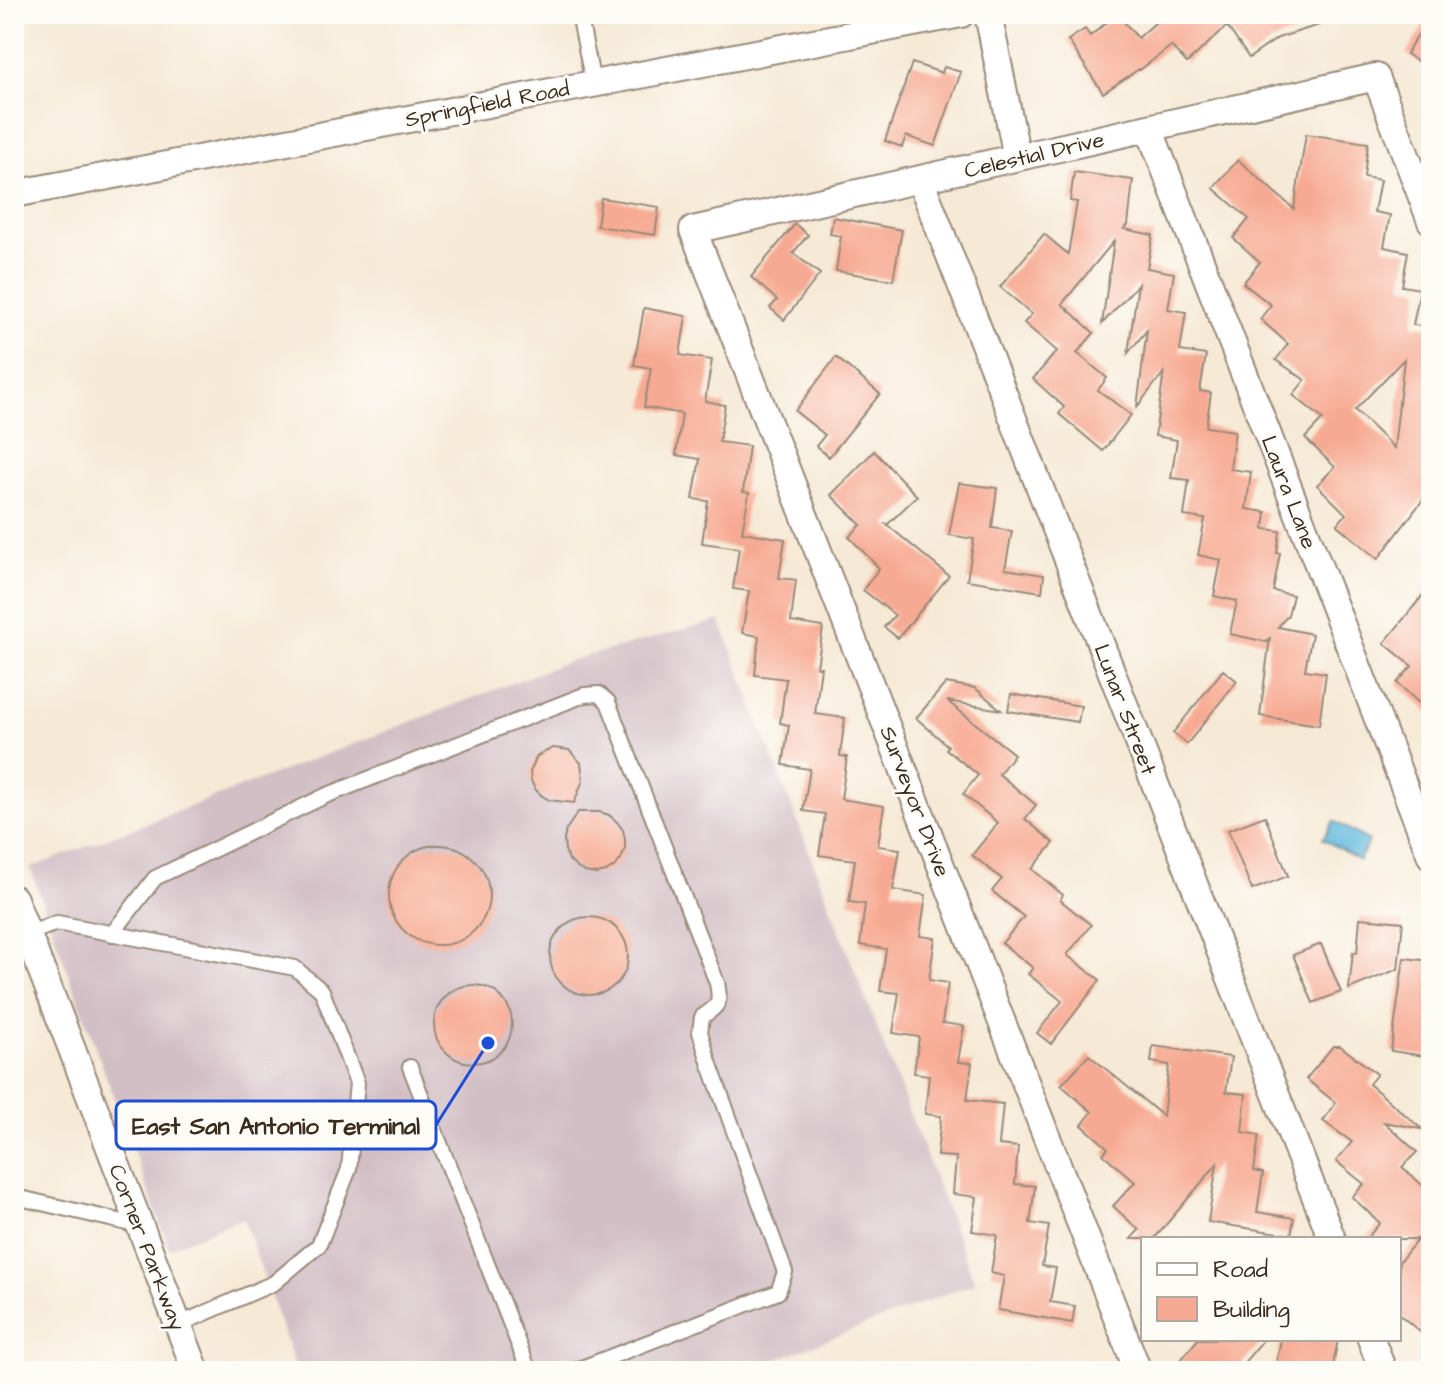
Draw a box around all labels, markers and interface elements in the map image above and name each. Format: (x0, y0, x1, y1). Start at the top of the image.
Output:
street label: Springfield Road (403, 73, 572, 137)
street label: Celestial Drive (961, 124, 1107, 187)
street label: Laura Lane (1253, 431, 1324, 554)
street label: Lunar Street (1086, 640, 1164, 779)
street label: Surveyor Drive (871, 722, 958, 882)
callout: East San Antonio Terminal (116, 1101, 436, 1149)
text: East San Antonio Terminal (132, 1110, 420, 1144)
street label: Corner Parkway (100, 1160, 193, 1336)
legend (1141, 1237, 1401, 1341)
text: Road (1213, 1253, 1268, 1287)
text: Building (1213, 1293, 1290, 1328)

